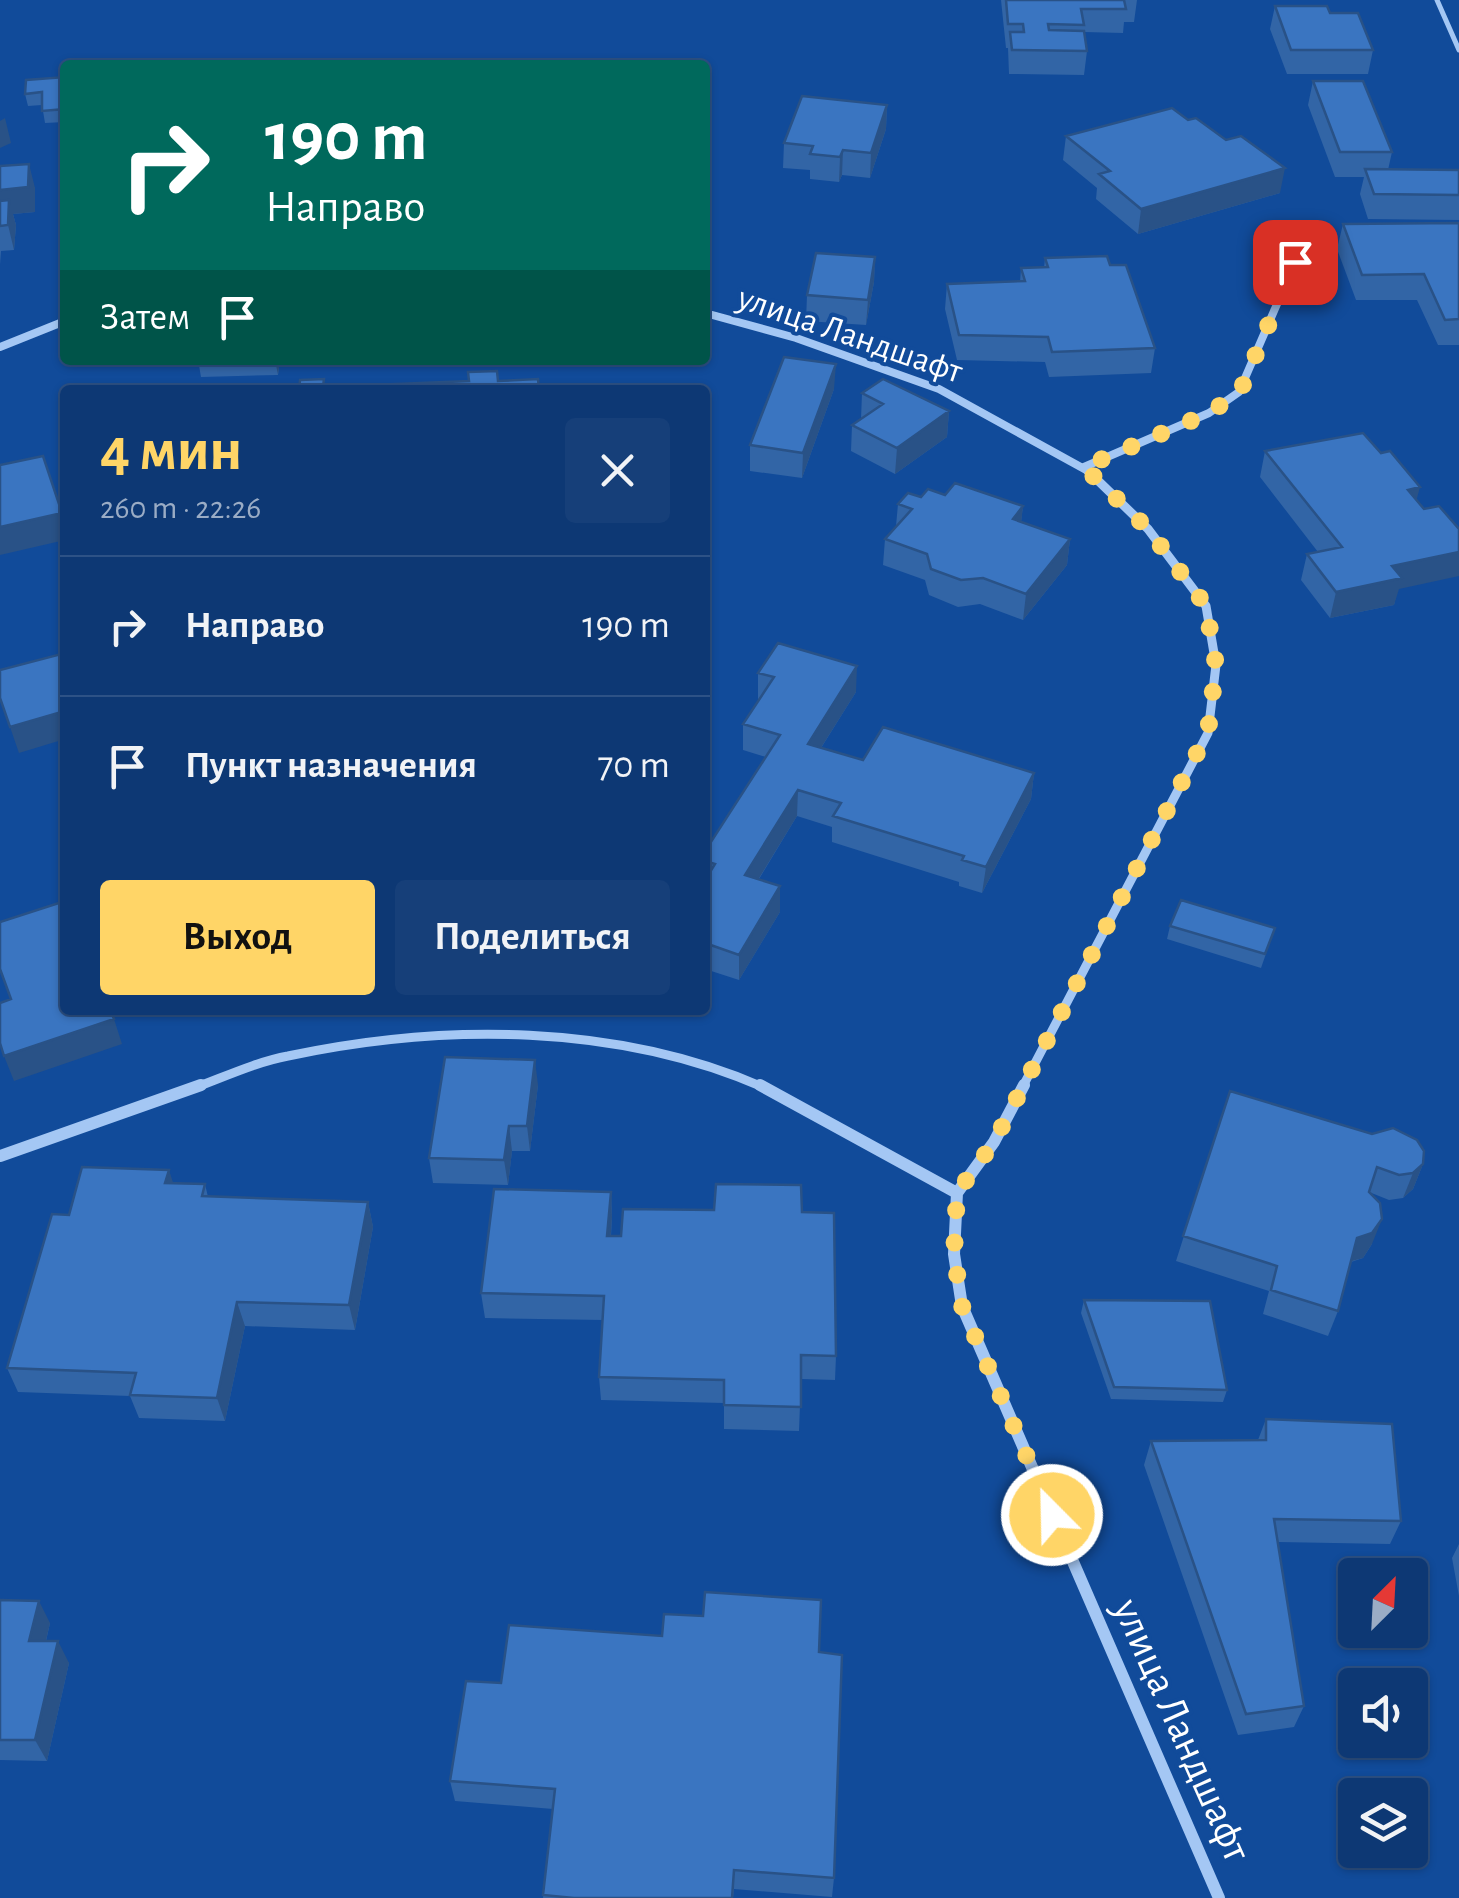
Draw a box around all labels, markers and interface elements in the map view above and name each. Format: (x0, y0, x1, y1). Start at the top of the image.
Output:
icon: right (100, 100, 230, 230)
text: 190 m (265, 103, 428, 173)
text: Направо (265, 185, 425, 230)
pin (1253, 220, 1338, 305)
icon: arrive (1268, 235, 1323, 290)
street label: улица Ландшафт (732, 280, 967, 390)
icon: arrive (210, 290, 265, 345)
text: Затем (100, 299, 190, 337)
button: close (565, 418, 670, 523)
text: 4 мин (100, 421, 242, 481)
text: 260 m · 22:26 (100, 492, 261, 524)
icon: right (100, 599, 155, 654)
text: Направо (185, 607, 324, 645)
text: 190 m (582, 607, 670, 645)
icon: arrive (100, 739, 155, 794)
text: Пункт назначения (185, 747, 477, 785)
text: 70 m (597, 747, 670, 785)
button: Выход (100, 880, 375, 995)
button: Поделиться (395, 880, 670, 995)
position arrow (1000, 1463, 1104, 1567)
north arrow (1338, 1558, 1428, 1648)
map controls (1338, 1558, 1428, 1868)
street label: улица Ландшафт (1105, 1592, 1259, 1868)
button: sound (1338, 1668, 1428, 1758)
button: layers (1338, 1778, 1428, 1868)

